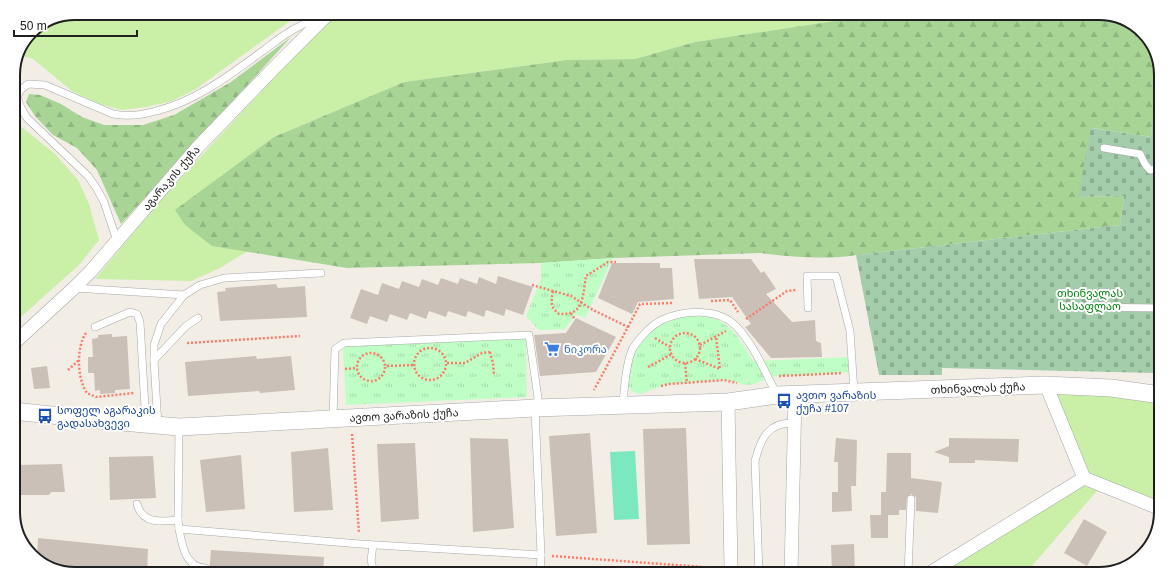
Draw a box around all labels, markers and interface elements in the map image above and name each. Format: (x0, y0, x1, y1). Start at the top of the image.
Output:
scale bar (14, 12, 137, 38)
text: 50 m (20, 19, 47, 33)
street label: აგარაკის ქუჩა (140, 143, 203, 213)
park label: თხინვალას სასაფლაო (1057, 287, 1123, 313)
supermarket icon: ნიკორა (543, 340, 561, 358)
place label: ნიკორა (564, 343, 607, 356)
street label: თხინვალას ქუჩა (930, 380, 1026, 397)
place label: ავთო ვარაზის ქუჩა #107 (796, 389, 877, 415)
bus stop icon: ავთო ვარაზის ქუჩა #107 (775, 392, 793, 410)
place label: სოფელ აგარაკის გადასახვევი (57, 404, 156, 430)
street label: ავთო ვარაზის ქუჩა (349, 406, 459, 425)
bus stop icon: სოფელ აგარაკის გადასახვევი (36, 407, 54, 425)

